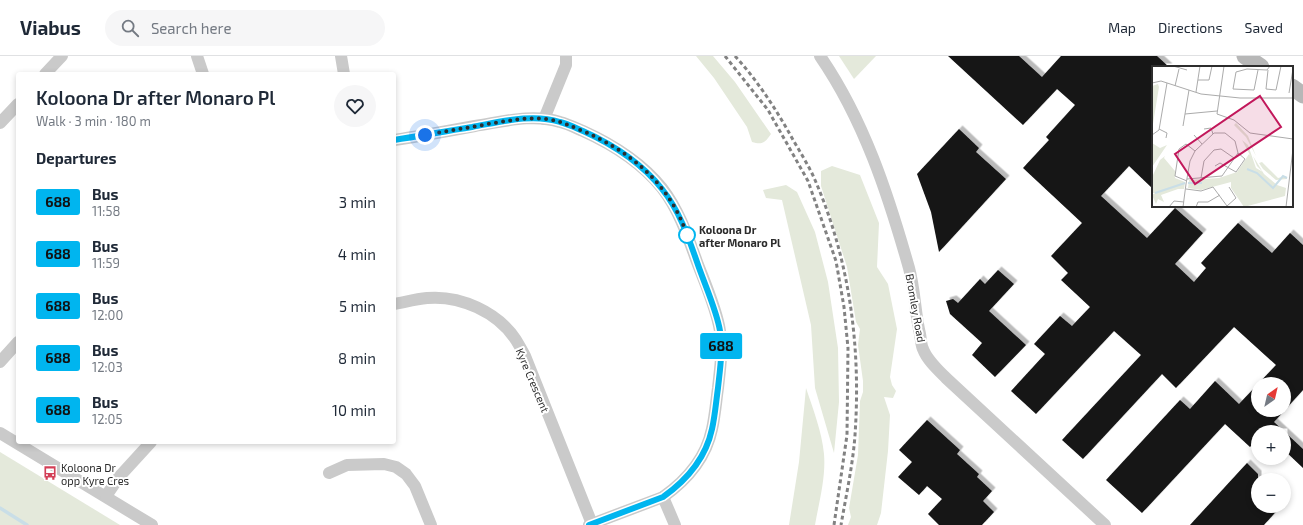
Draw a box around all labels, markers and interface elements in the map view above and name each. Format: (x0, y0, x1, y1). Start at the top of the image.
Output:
search box (105, 10, 385, 46)
text: Viabus (20, 16, 81, 39)
icon: search (119, 17, 141, 39)
text: Search here (151, 19, 231, 37)
text: Map (1108, 19, 1136, 36)
text: Directions (1158, 19, 1223, 36)
text: Saved (1245, 19, 1283, 36)
inset map (1152, 66, 1293, 207)
button: heart (334, 85, 376, 127)
text: Koloona Dr after Monaro Pl (36, 86, 275, 109)
text: Walk · 3 min · 180 m (36, 113, 151, 129)
your location (415, 125, 435, 145)
text: Departures (36, 149, 116, 167)
text: Bus (92, 185, 118, 203)
text: 688 (45, 193, 71, 210)
text: 3 min (339, 193, 376, 211)
text: 11:58 (92, 203, 120, 219)
place label: Koloona Dr after Monaro Pl (699, 223, 781, 249)
marker: Koloona Dr after Monaro Pl (678, 226, 696, 244)
text: Bus (92, 237, 118, 255)
text: 688 (45, 245, 71, 262)
text: 4 min (338, 245, 376, 263)
text: 11:59 (92, 255, 120, 271)
street label: Bromley Road (904, 273, 928, 343)
text: Bus (92, 289, 118, 307)
text: 688 (45, 297, 71, 314)
text: 5 min (339, 297, 376, 315)
text: 12:00 (92, 307, 123, 323)
line badge: 688 (698, 333, 744, 359)
text: 688 (708, 337, 734, 354)
text: Bus (92, 341, 118, 359)
street label: Kyre Crescent (514, 346, 552, 414)
text: 688 (45, 349, 71, 366)
text: 8 min (338, 349, 376, 367)
text: 12:03 (92, 359, 123, 375)
north arrow (1251, 377, 1291, 417)
map controls (1251, 377, 1291, 513)
text: Bus (92, 393, 118, 411)
text: 688 (45, 401, 71, 418)
text: 10 min (332, 401, 376, 419)
text: 12:05 (92, 411, 122, 427)
button: + (1251, 425, 1291, 465)
place label: Koloona Dr opp Kyre Cres (61, 461, 130, 487)
bus stop icon: Koloona Dr opp Kyre Cres (42, 465, 58, 481)
button: − (1251, 473, 1291, 513)

